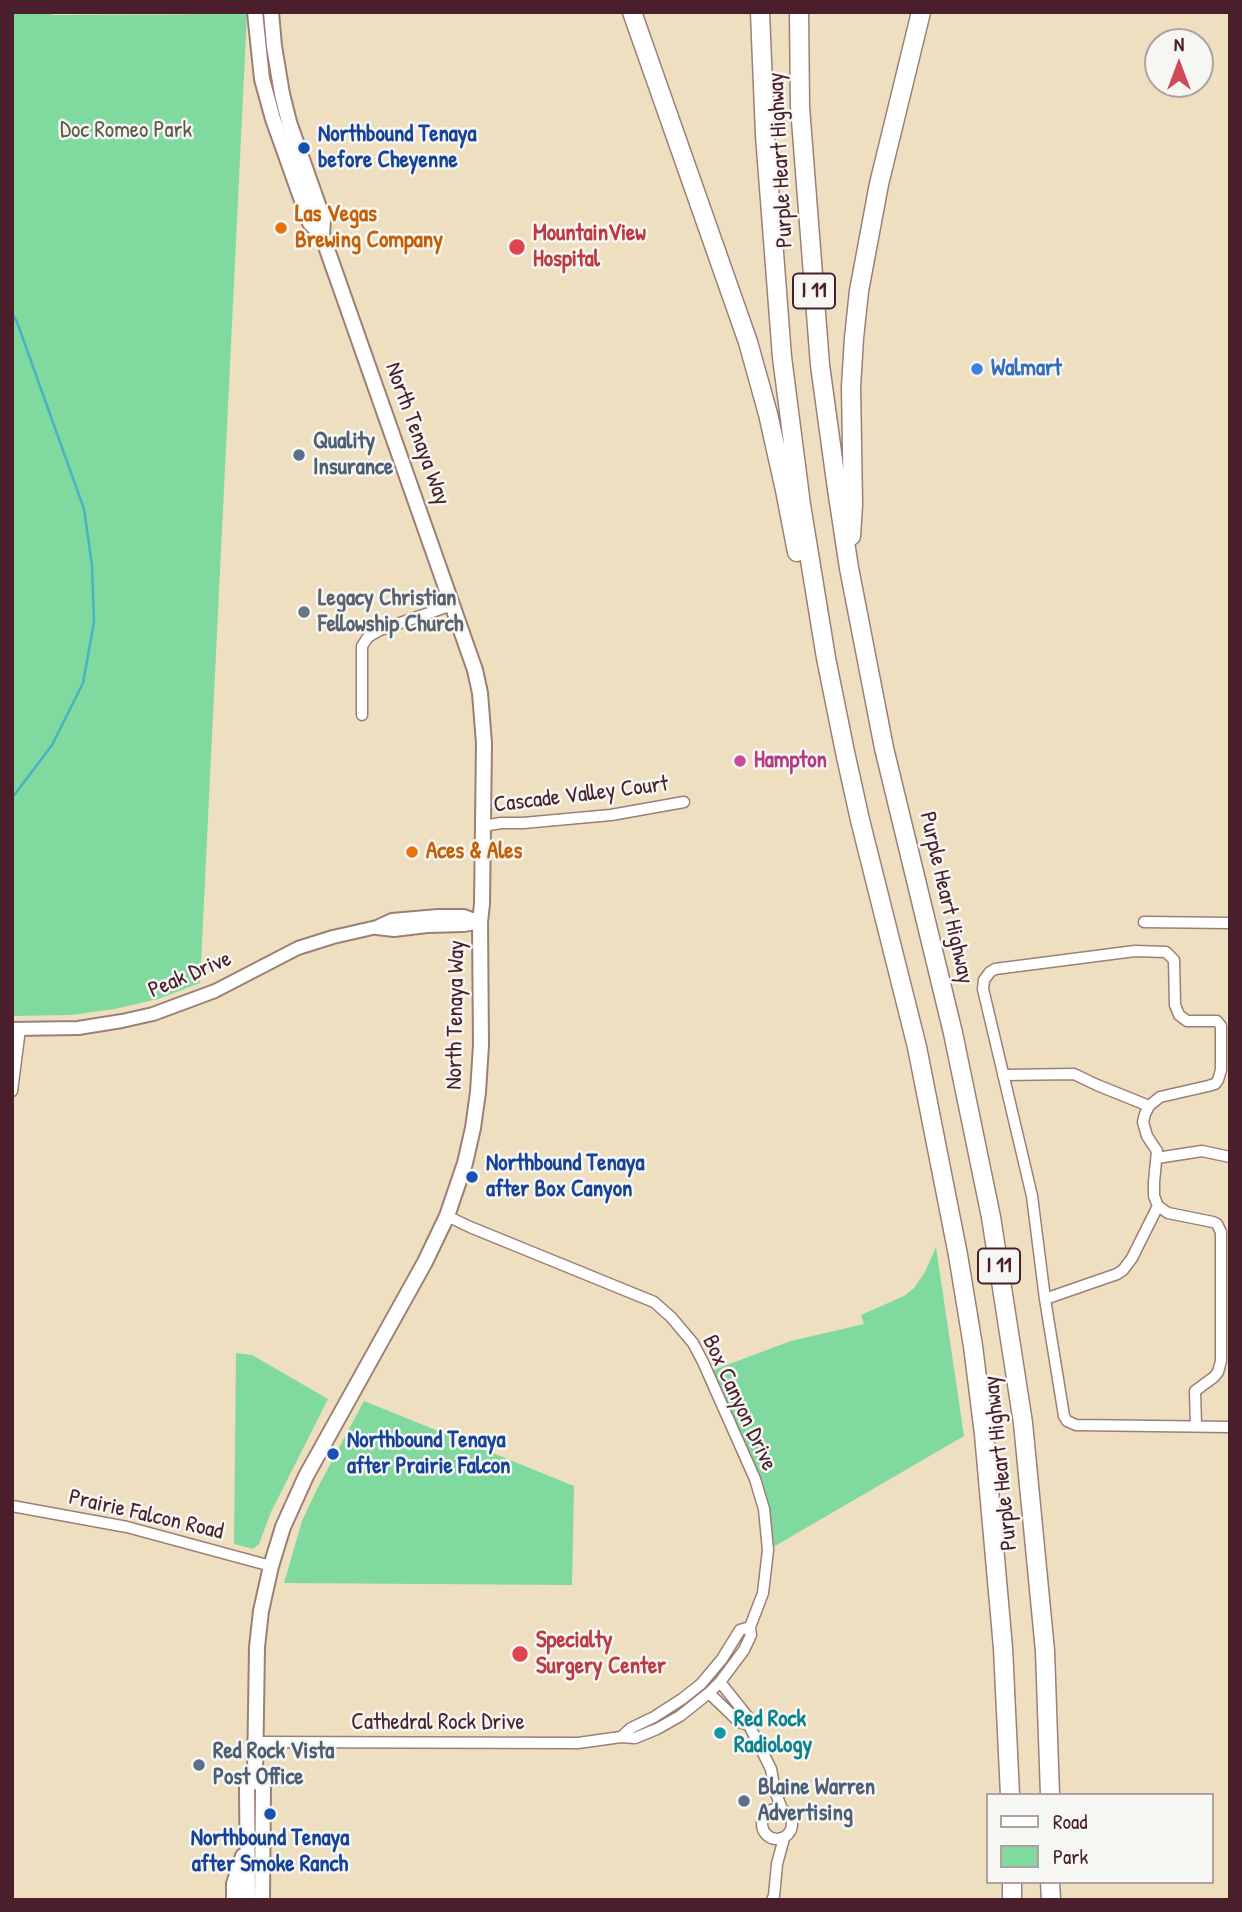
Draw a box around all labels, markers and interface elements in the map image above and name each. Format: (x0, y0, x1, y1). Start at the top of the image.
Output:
north arrow (1144, 28, 1214, 98)
text: N (1174, 31, 1184, 57)
street label: Purple Heart Highway (763, 72, 799, 248)
park label: Doc Romeo Park (60, 117, 192, 145)
place label: Northbound Tenaya before Cheyenne (318, 121, 477, 175)
marker: Northbound Tenaya before Cheyenne (296, 140, 312, 156)
place label: Las Vegas Brewing Company (295, 201, 443, 255)
marker: Las Vegas Brewing Company (273, 220, 289, 236)
place label: MountainView Hospital (533, 220, 646, 274)
marker: MountainView Hospital (507, 237, 527, 257)
road number: I 11 (793, 274, 835, 308)
place label: Walmart (991, 355, 1062, 383)
street label: North Tenaya Way (378, 359, 456, 509)
marker: Walmart (969, 361, 985, 377)
place label: Quality Insurance (313, 428, 393, 482)
marker: Quality Insurance (291, 447, 307, 463)
place label: Legacy Christian Fellowship Church (318, 585, 463, 639)
marker: Legacy Christian Fellowship Church (296, 604, 312, 620)
place label: Hampton (754, 747, 827, 775)
marker: Hampton (732, 753, 748, 769)
street label: Cascade Valley Court (492, 771, 670, 819)
street label: Purple Heart Highway (913, 809, 979, 987)
place label: Aces & Ales (426, 838, 522, 866)
marker: Aces & Ales (404, 844, 420, 860)
street label: North Tenaya Way (441, 940, 471, 1090)
street label: Peak Drive (144, 945, 236, 1005)
place label: Northbound Tenaya after Box Canyon (486, 1150, 645, 1204)
marker: Northbound Tenaya after Box Canyon (464, 1169, 480, 1185)
road number: I 11 (978, 1248, 1020, 1284)
street label: Box Canyon Drive (696, 1331, 782, 1475)
street label: Purple Heart Highway (978, 1374, 1024, 1552)
place label: Northbound Tenaya after Prairie Falcon (347, 1427, 510, 1481)
marker: Northbound Tenaya after Prairie Falcon (325, 1446, 341, 1462)
street label: Prairie Falcon Road (66, 1484, 226, 1546)
place label: Specialty Surgery Center (536, 1627, 666, 1681)
marker: Specialty Surgery Center (510, 1644, 530, 1664)
place label: Red Rock Radiology (734, 1706, 812, 1760)
street label: Cathedral Rock Drive (351, 1709, 525, 1737)
marker: Red Rock Radiology (712, 1725, 728, 1741)
place label: Red Rock Vista Post Office (213, 1738, 334, 1792)
marker: Red Rock Vista Post Office (191, 1757, 207, 1773)
place label: Blaine Warren Advertising (758, 1774, 875, 1828)
marker: Blaine Warren Advertising (736, 1793, 752, 1809)
legend (986, 1793, 1214, 1884)
marker: Northbound Tenaya after Smoke Ranch (262, 1806, 278, 1822)
text: Road (1053, 1807, 1087, 1836)
place label: Northbound Tenaya after Smoke Ranch (191, 1825, 349, 1879)
text: Park (1053, 1842, 1088, 1871)

